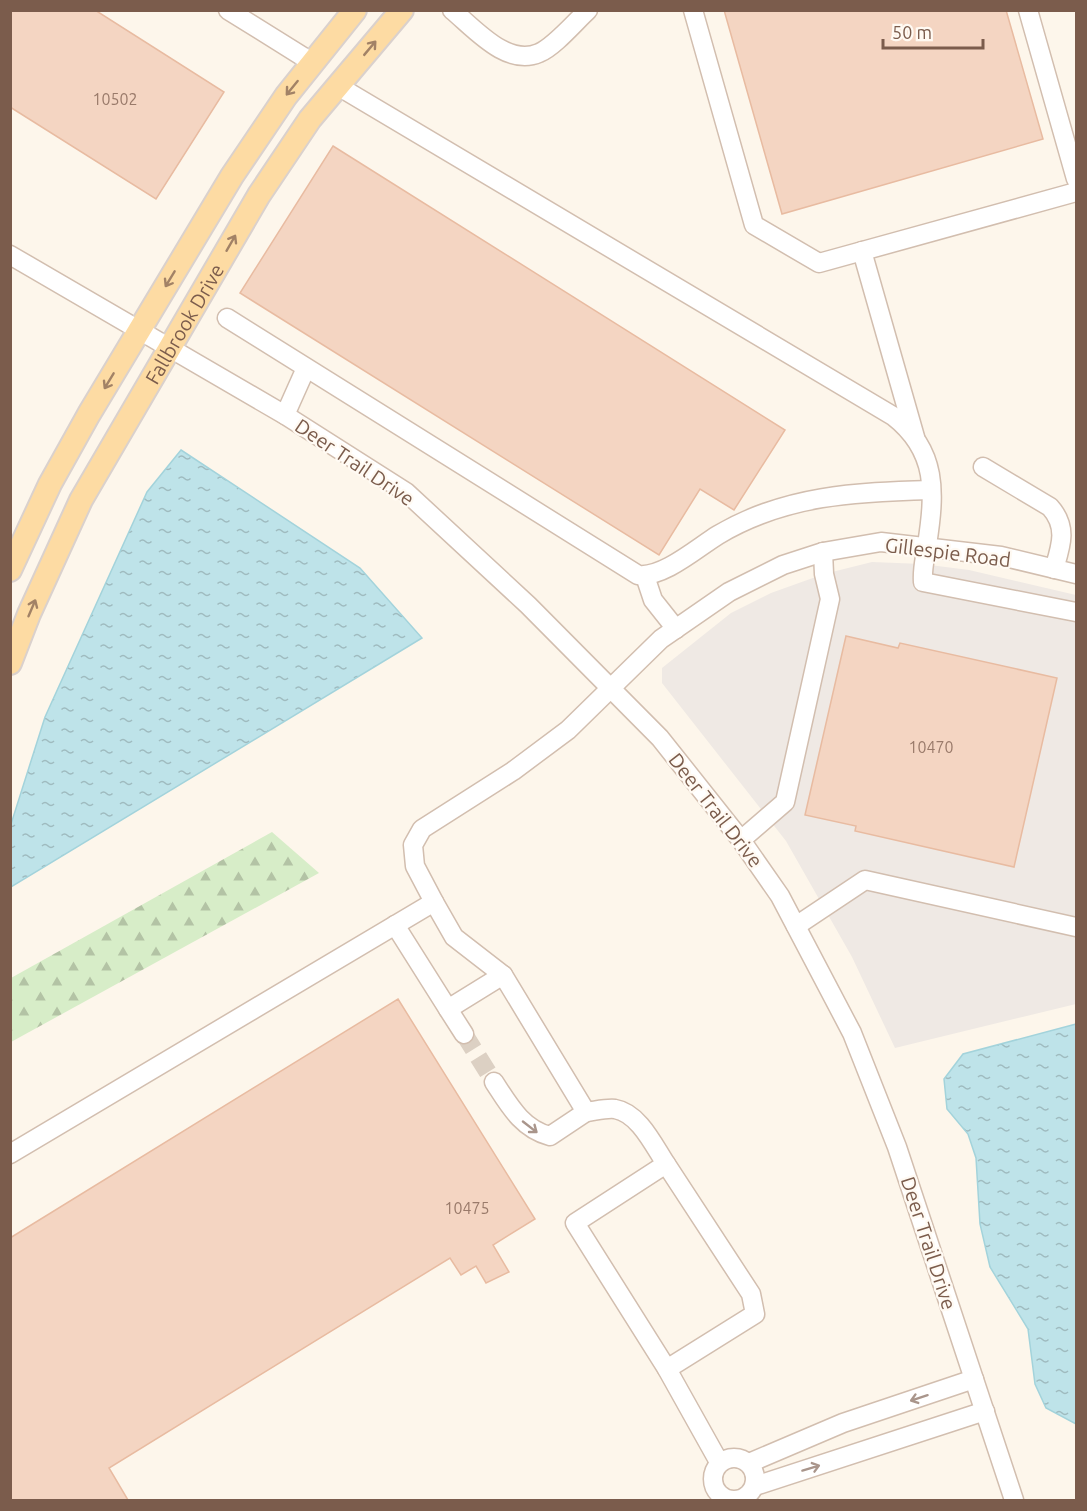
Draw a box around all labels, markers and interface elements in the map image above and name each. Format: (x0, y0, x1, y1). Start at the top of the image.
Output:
scale bar (883, 12, 984, 50)
text: 50 m (892, 22, 932, 42)
one-way arrow (364, 40, 377, 56)
one-way arrow (285, 80, 298, 96)
house number: 10502 (92, 90, 138, 108)
one-way arrow (225, 235, 237, 252)
street label: Fallbrook Drive (140, 259, 228, 388)
one-way arrow (164, 270, 176, 287)
one-way arrow (102, 372, 114, 389)
street label: Deer Trail Drive (291, 414, 419, 510)
street label: Gillespie Road (884, 533, 1012, 571)
one-way arrow (26, 600, 38, 618)
house number: 10470 (908, 738, 954, 756)
street label: Deer Trail Drive (664, 748, 768, 872)
one-way arrow (522, 1120, 538, 1133)
street label: Deer Trail Drive (897, 1174, 961, 1312)
house number: 10475 (444, 1199, 490, 1217)
one-way arrow (910, 1393, 929, 1404)
one-way arrow (801, 1462, 820, 1473)

